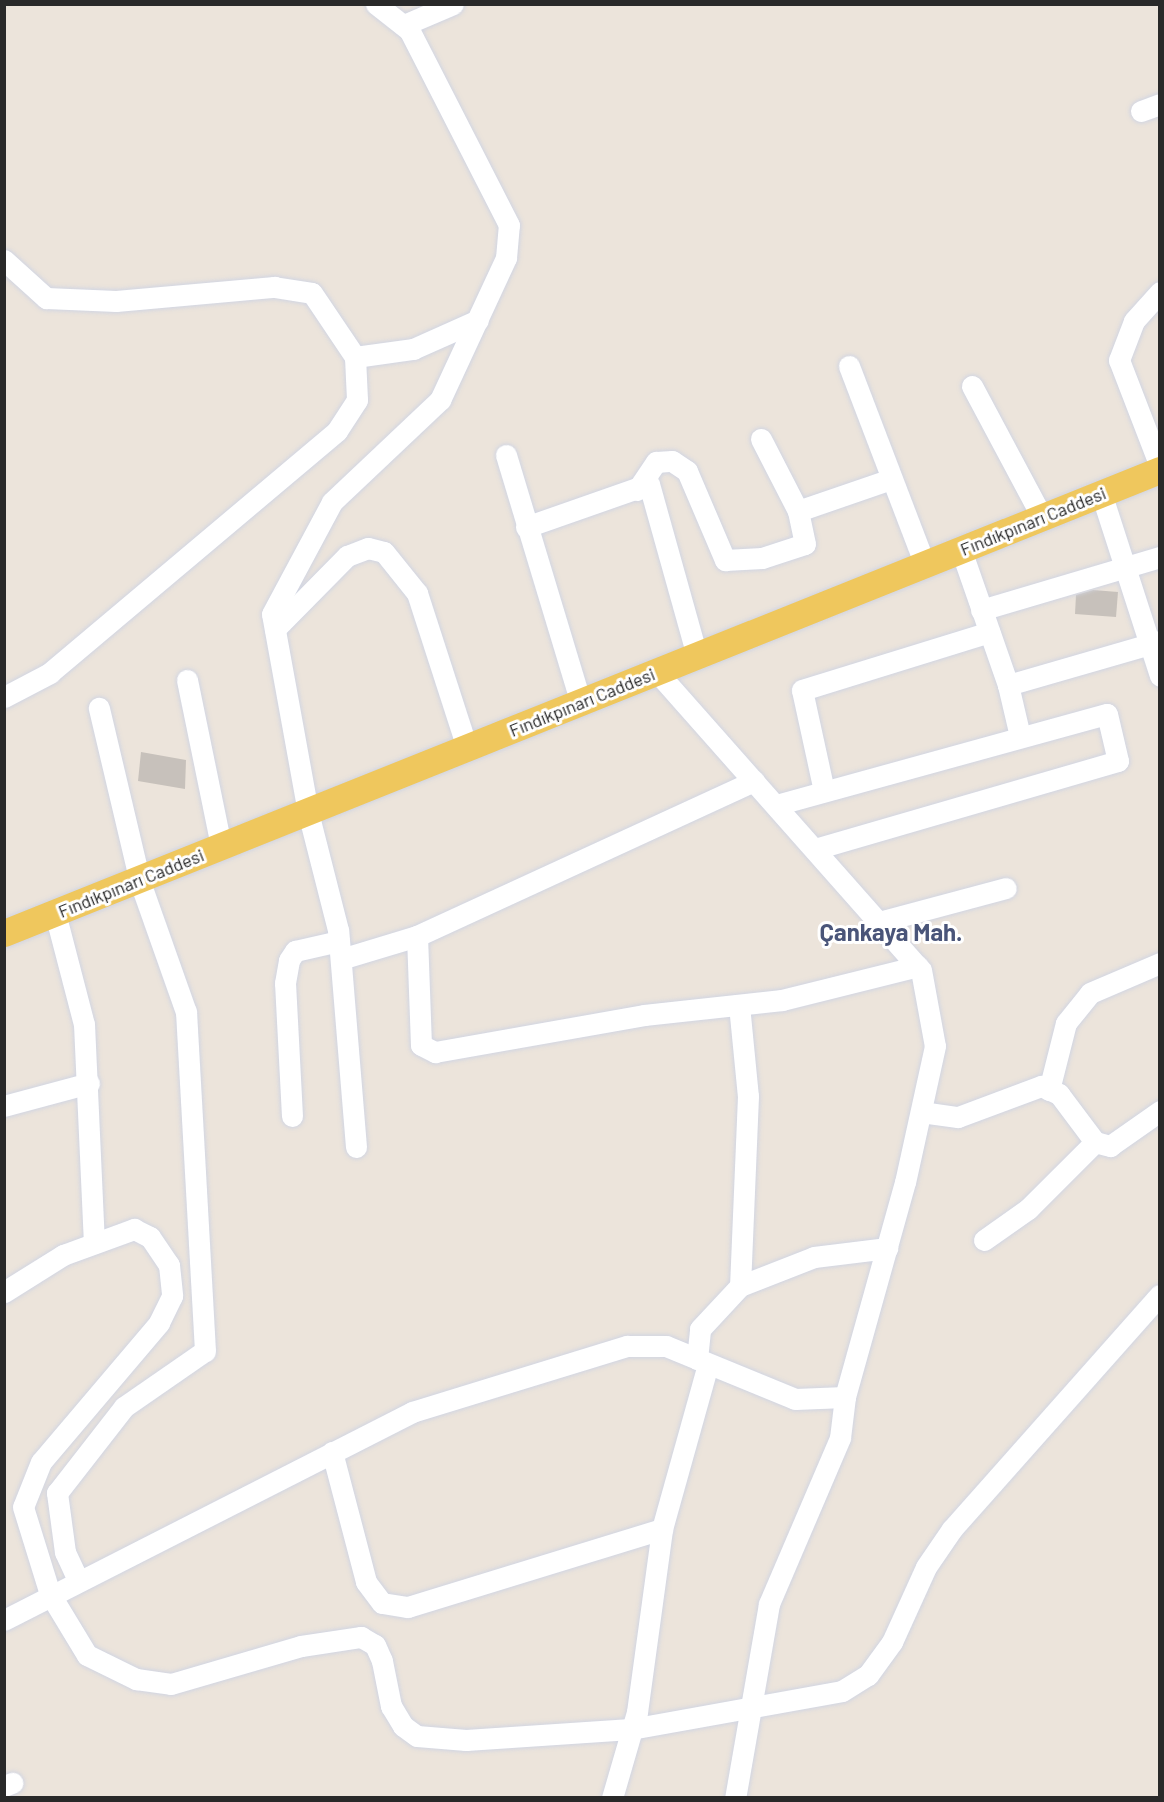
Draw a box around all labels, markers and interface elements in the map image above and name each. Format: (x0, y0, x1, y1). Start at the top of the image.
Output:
street label: Fındıkpınarı Caddesi (957, 482, 1109, 560)
street label: Fındıkpınarı Caddesi (506, 663, 658, 741)
street label: Fındıkpınarı Caddesi (55, 844, 207, 922)
district label: Çankaya Mah. (819, 918, 963, 946)

